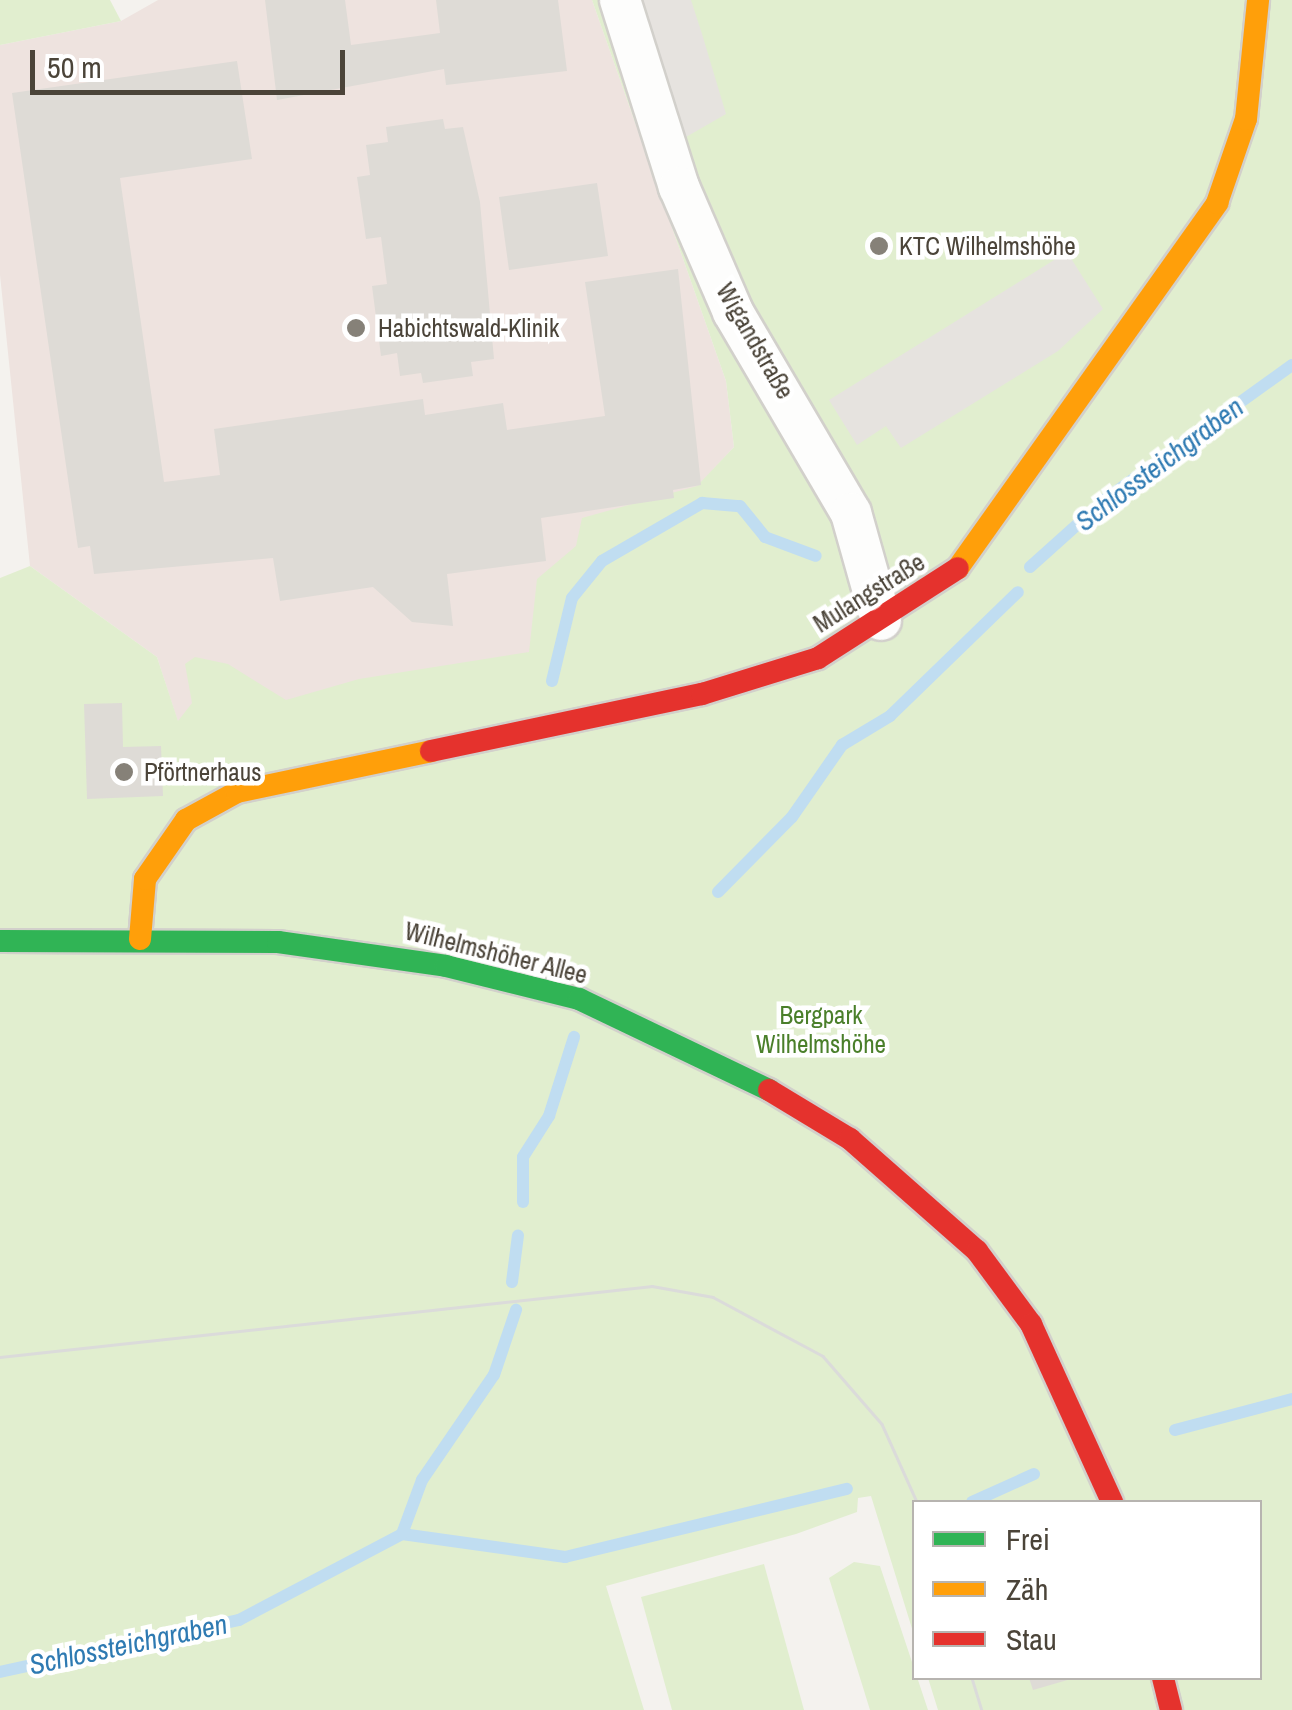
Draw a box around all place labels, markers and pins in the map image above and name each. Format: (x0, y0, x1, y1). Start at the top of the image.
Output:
place label: KTC Wilhelmshöhe (899, 231, 1076, 261)
marker: KTC Wilhelmshöhe (868, 235, 890, 257)
place label: Habichtswald-Klinik (378, 313, 559, 343)
marker: Habichtswald-Klinik (343, 315, 369, 341)
place label: Pförtnerhaus (144, 757, 261, 787)
marker: Pförtnerhaus (113, 761, 135, 783)

